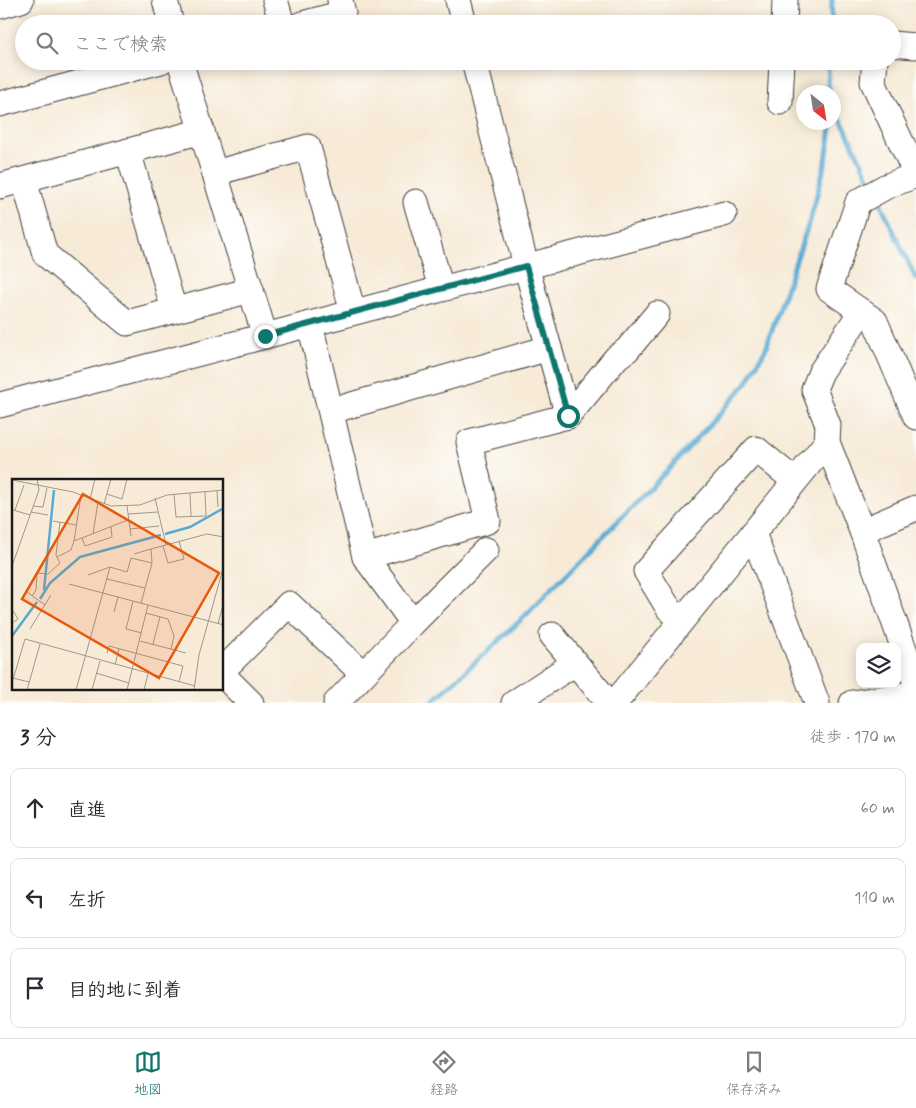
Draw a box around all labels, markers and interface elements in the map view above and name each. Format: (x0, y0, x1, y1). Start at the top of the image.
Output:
search box (15, 15, 901, 70)
icon: search (33, 29, 61, 57)
text: ここで検索 (73, 32, 168, 57)
north arrow (796, 85, 841, 130)
route end (254, 325, 277, 348)
route start (557, 405, 580, 428)
inset map (12, 479, 224, 690)
map controls (856, 643, 901, 688)
button: layers (856, 643, 901, 688)
text: 3 分 (20, 724, 56, 752)
text: 徒歩 · 170 m (810, 727, 896, 748)
icon: ahead (21, 794, 49, 822)
text: 直進 (68, 798, 106, 823)
text: 60 m (861, 798, 895, 819)
icon: left (21, 884, 49, 912)
text: 左折 (68, 888, 106, 913)
text: 110 m (854, 888, 895, 909)
icon: arrive (21, 974, 49, 1002)
text: 目的地に到着 (68, 978, 182, 1003)
tab: 地図 (134, 1048, 162, 1099)
tab: 経路 (430, 1048, 458, 1099)
tab: 保存済み (726, 1048, 782, 1099)

